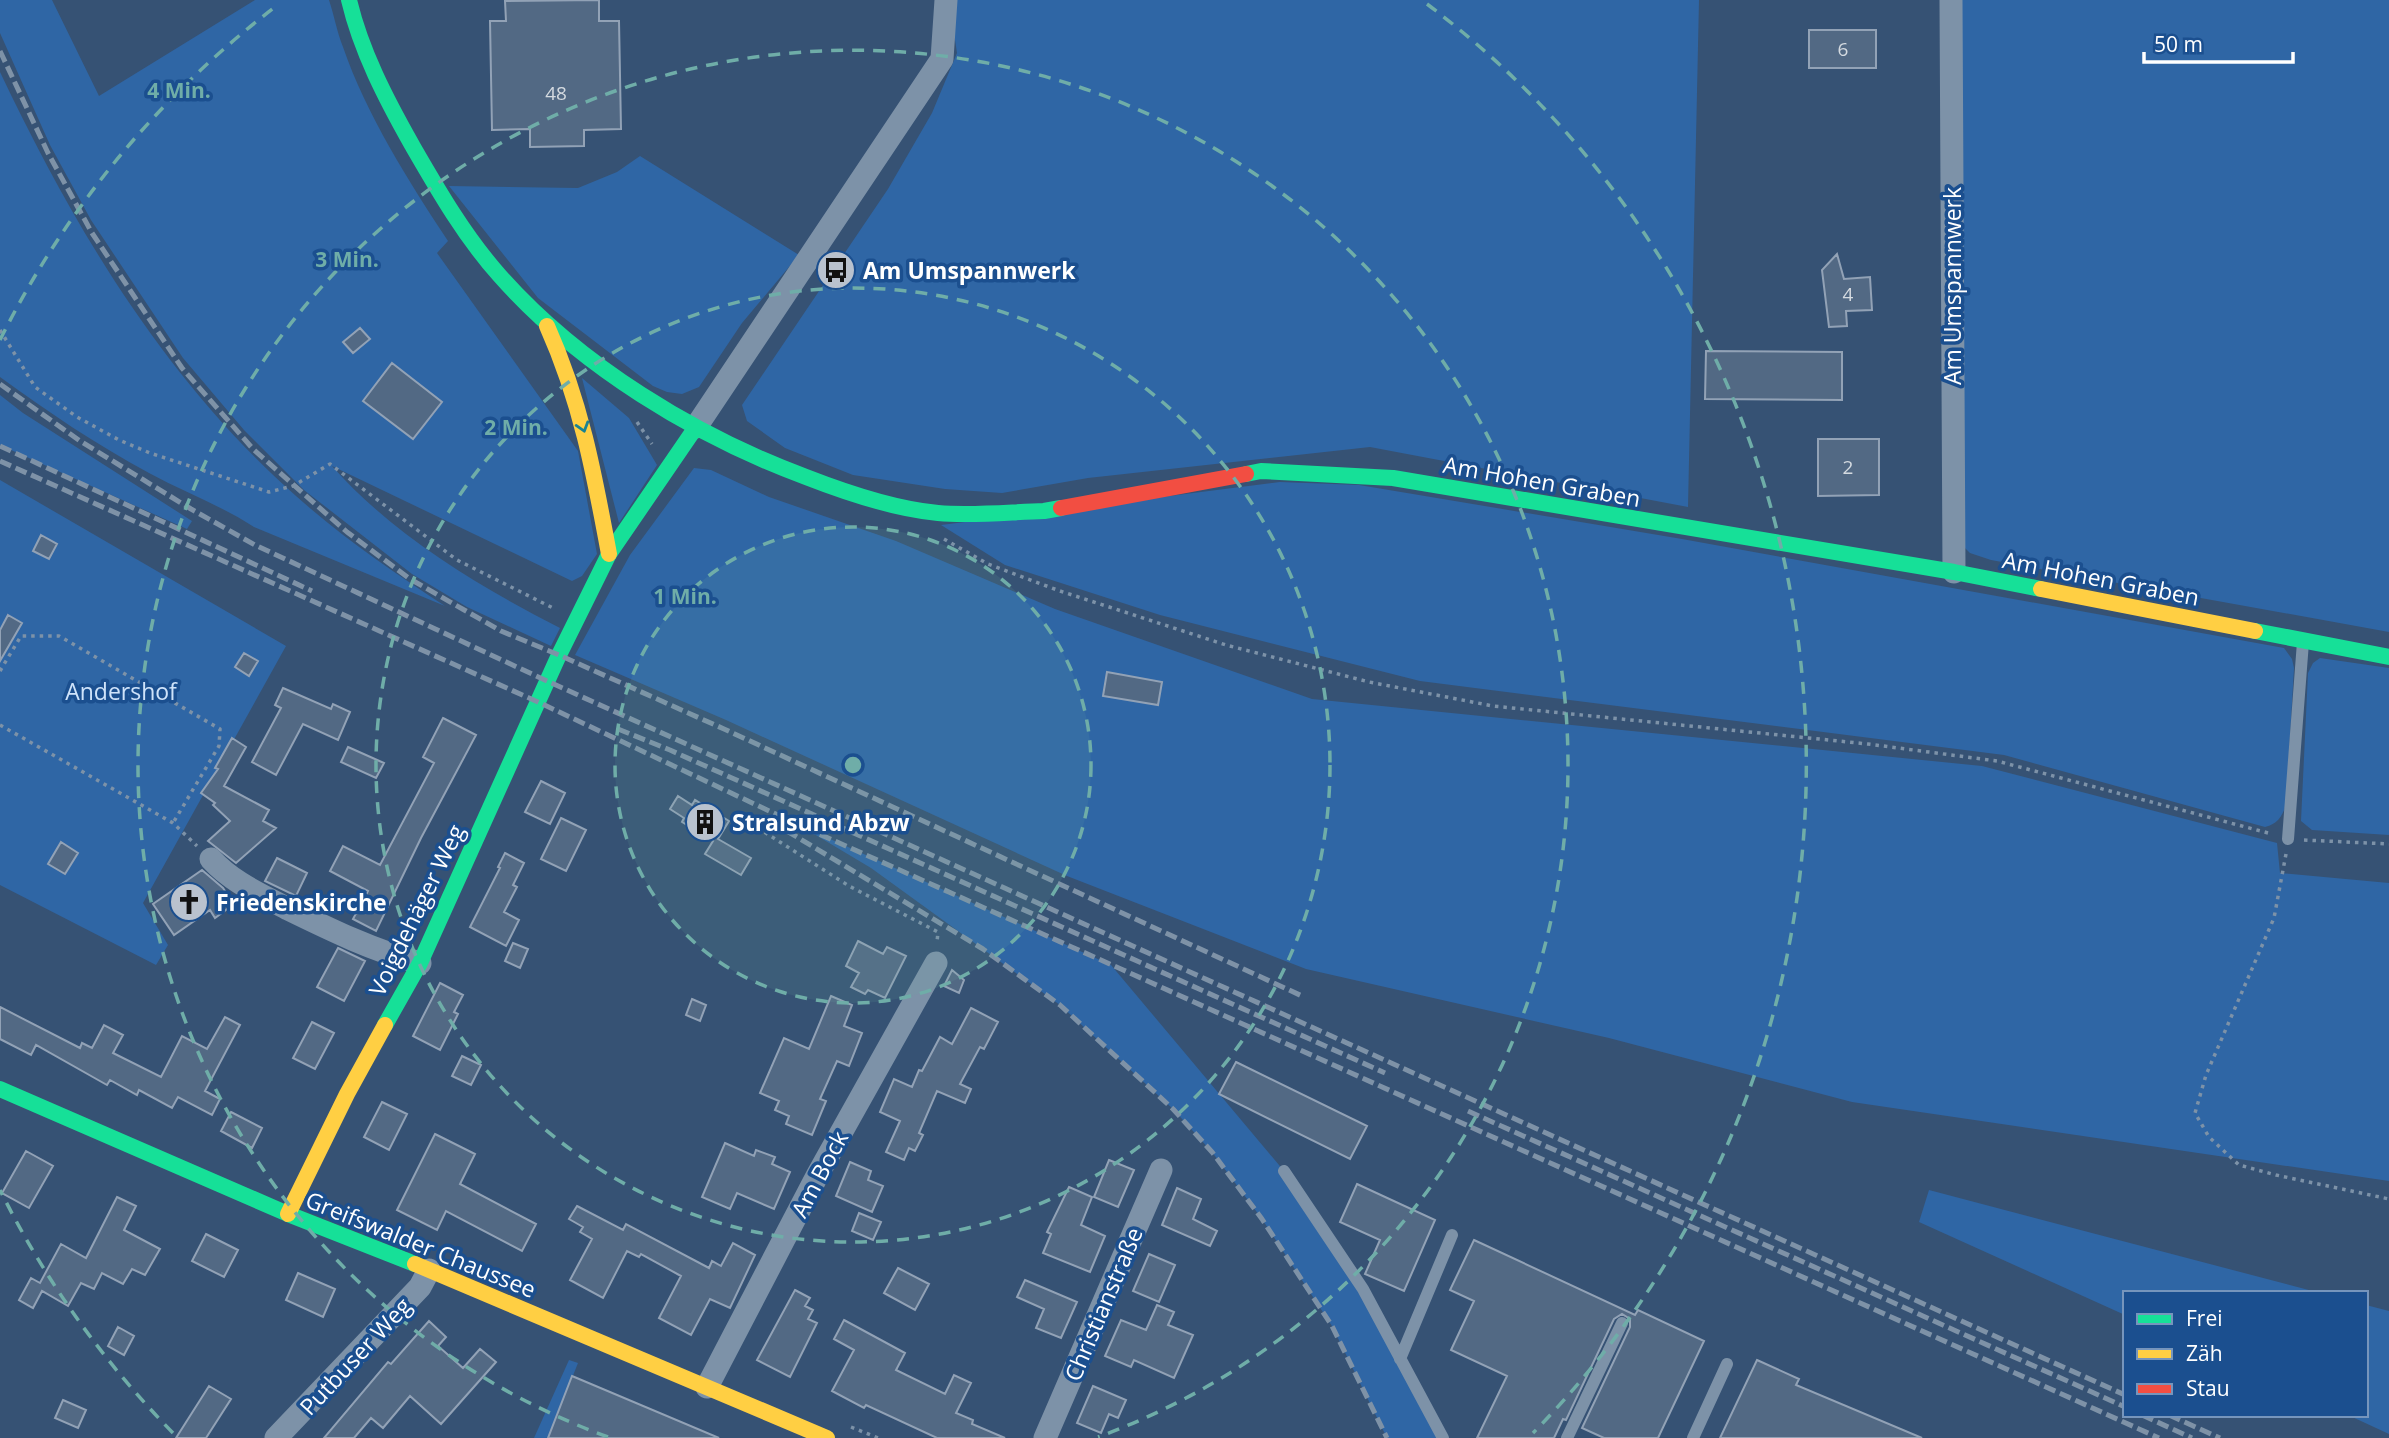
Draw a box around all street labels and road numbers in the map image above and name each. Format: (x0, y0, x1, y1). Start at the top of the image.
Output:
street label: Am Umspannwerk (1936, 187, 1968, 385)
street label: Am Hohen Graben (1441, 448, 1643, 514)
street label: Am Hohen Graben (2000, 543, 2202, 613)
street label: Voigdehäger Weg (361, 818, 472, 1001)
street label: Am Bock (783, 1125, 855, 1223)
street label: Greifswalder Chaussee (301, 1183, 541, 1305)
street label: Christianstraße (1056, 1222, 1150, 1386)
street label: Putbuser Weg (292, 1290, 418, 1422)

